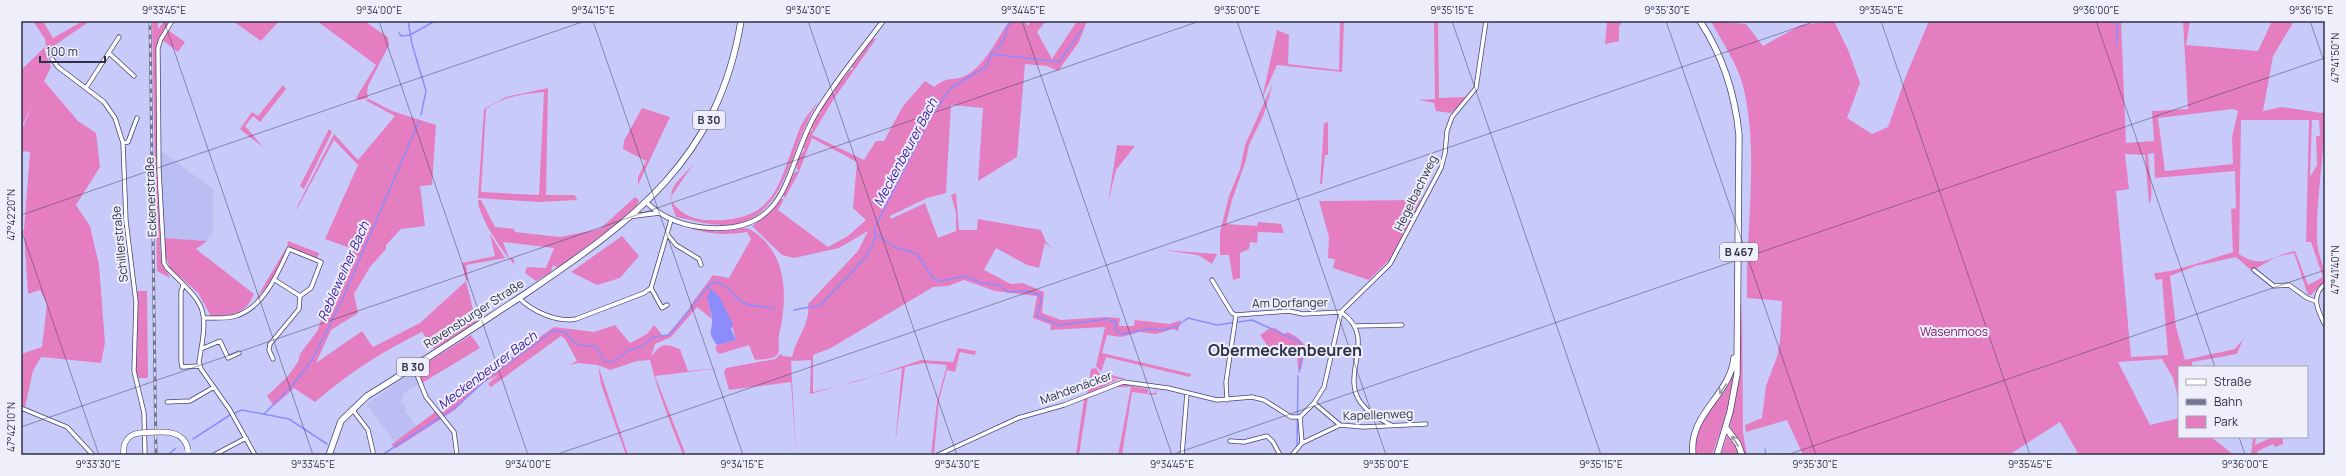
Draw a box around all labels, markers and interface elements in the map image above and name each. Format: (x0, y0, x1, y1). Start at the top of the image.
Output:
text: 9°33'45"E (142, 3, 186, 17)
text: 9°34'00"E (356, 3, 402, 17)
text: 9°34'15"E (571, 3, 615, 17)
text: 9°34'30"E (785, 3, 831, 17)
text: 9°34'45"E (1001, 3, 1045, 17)
text: 9°35'00"E (1214, 3, 1260, 17)
text: 9°35'15"E (1430, 3, 1474, 17)
text: 9°35'30"E (1644, 3, 1690, 17)
text: 9°35'45"E (1859, 3, 1903, 17)
text: 9°36'00"E (2073, 3, 2119, 17)
text: 9°36'15"E (2289, 3, 2333, 17)
text: 47°41'50"N (2328, 33, 2342, 83)
scale bar (40, 38, 105, 64)
text: 100 m (46, 43, 78, 60)
water label: Meckenbeurer Bach (869, 94, 942, 209)
road number: B 30 (693, 111, 725, 129)
street label: Hegelbachweg (1390, 152, 1441, 234)
street label: Eckenerstraße (141, 157, 160, 237)
text: 47°42'20"N (4, 189, 18, 241)
street label: Schillerstraße (107, 205, 132, 283)
water label: Rebleweiher Bach (313, 217, 373, 324)
road number: B 467 (1720, 243, 1758, 261)
text: 47°41'40"N (2328, 245, 2342, 294)
street label: Ravensburger Straße (420, 275, 527, 352)
street label: Am Dorfanger (1252, 293, 1329, 312)
park label: Wasenmoos (1920, 323, 1988, 340)
water label: Meckenbeurer Bach (434, 326, 541, 413)
district label: Obermeckenbeuren (1208, 339, 1362, 361)
road number: B 30 (397, 358, 429, 376)
street label: Mahdenäcker (1037, 366, 1115, 408)
legend (2178, 366, 2308, 438)
text: Straße (2214, 373, 2251, 390)
one-way arrow (1719, 383, 1727, 394)
text: Bahn (2214, 393, 2242, 410)
text: 47°42'10"N (4, 402, 18, 452)
street label: Kapellenweg (1342, 405, 1414, 424)
text: Park (2214, 413, 2239, 430)
one-way arrow (1731, 435, 1739, 447)
text: 9°33'30"E (75, 457, 121, 471)
text: 9°33'45"E (291, 457, 335, 471)
text: 9°34'00"E (505, 457, 551, 471)
text: 9°34'15"E (720, 457, 764, 471)
text: 9°34'30"E (934, 457, 980, 471)
text: 9°34'45"E (1150, 457, 1194, 471)
text: 9°35'00"E (1363, 457, 1409, 471)
text: 9°35'15"E (1579, 457, 1623, 471)
text: 9°35'30"E (1792, 457, 1838, 471)
text: 9°35'45"E (2008, 457, 2052, 471)
text: 9°36'00"E (2222, 457, 2268, 471)

